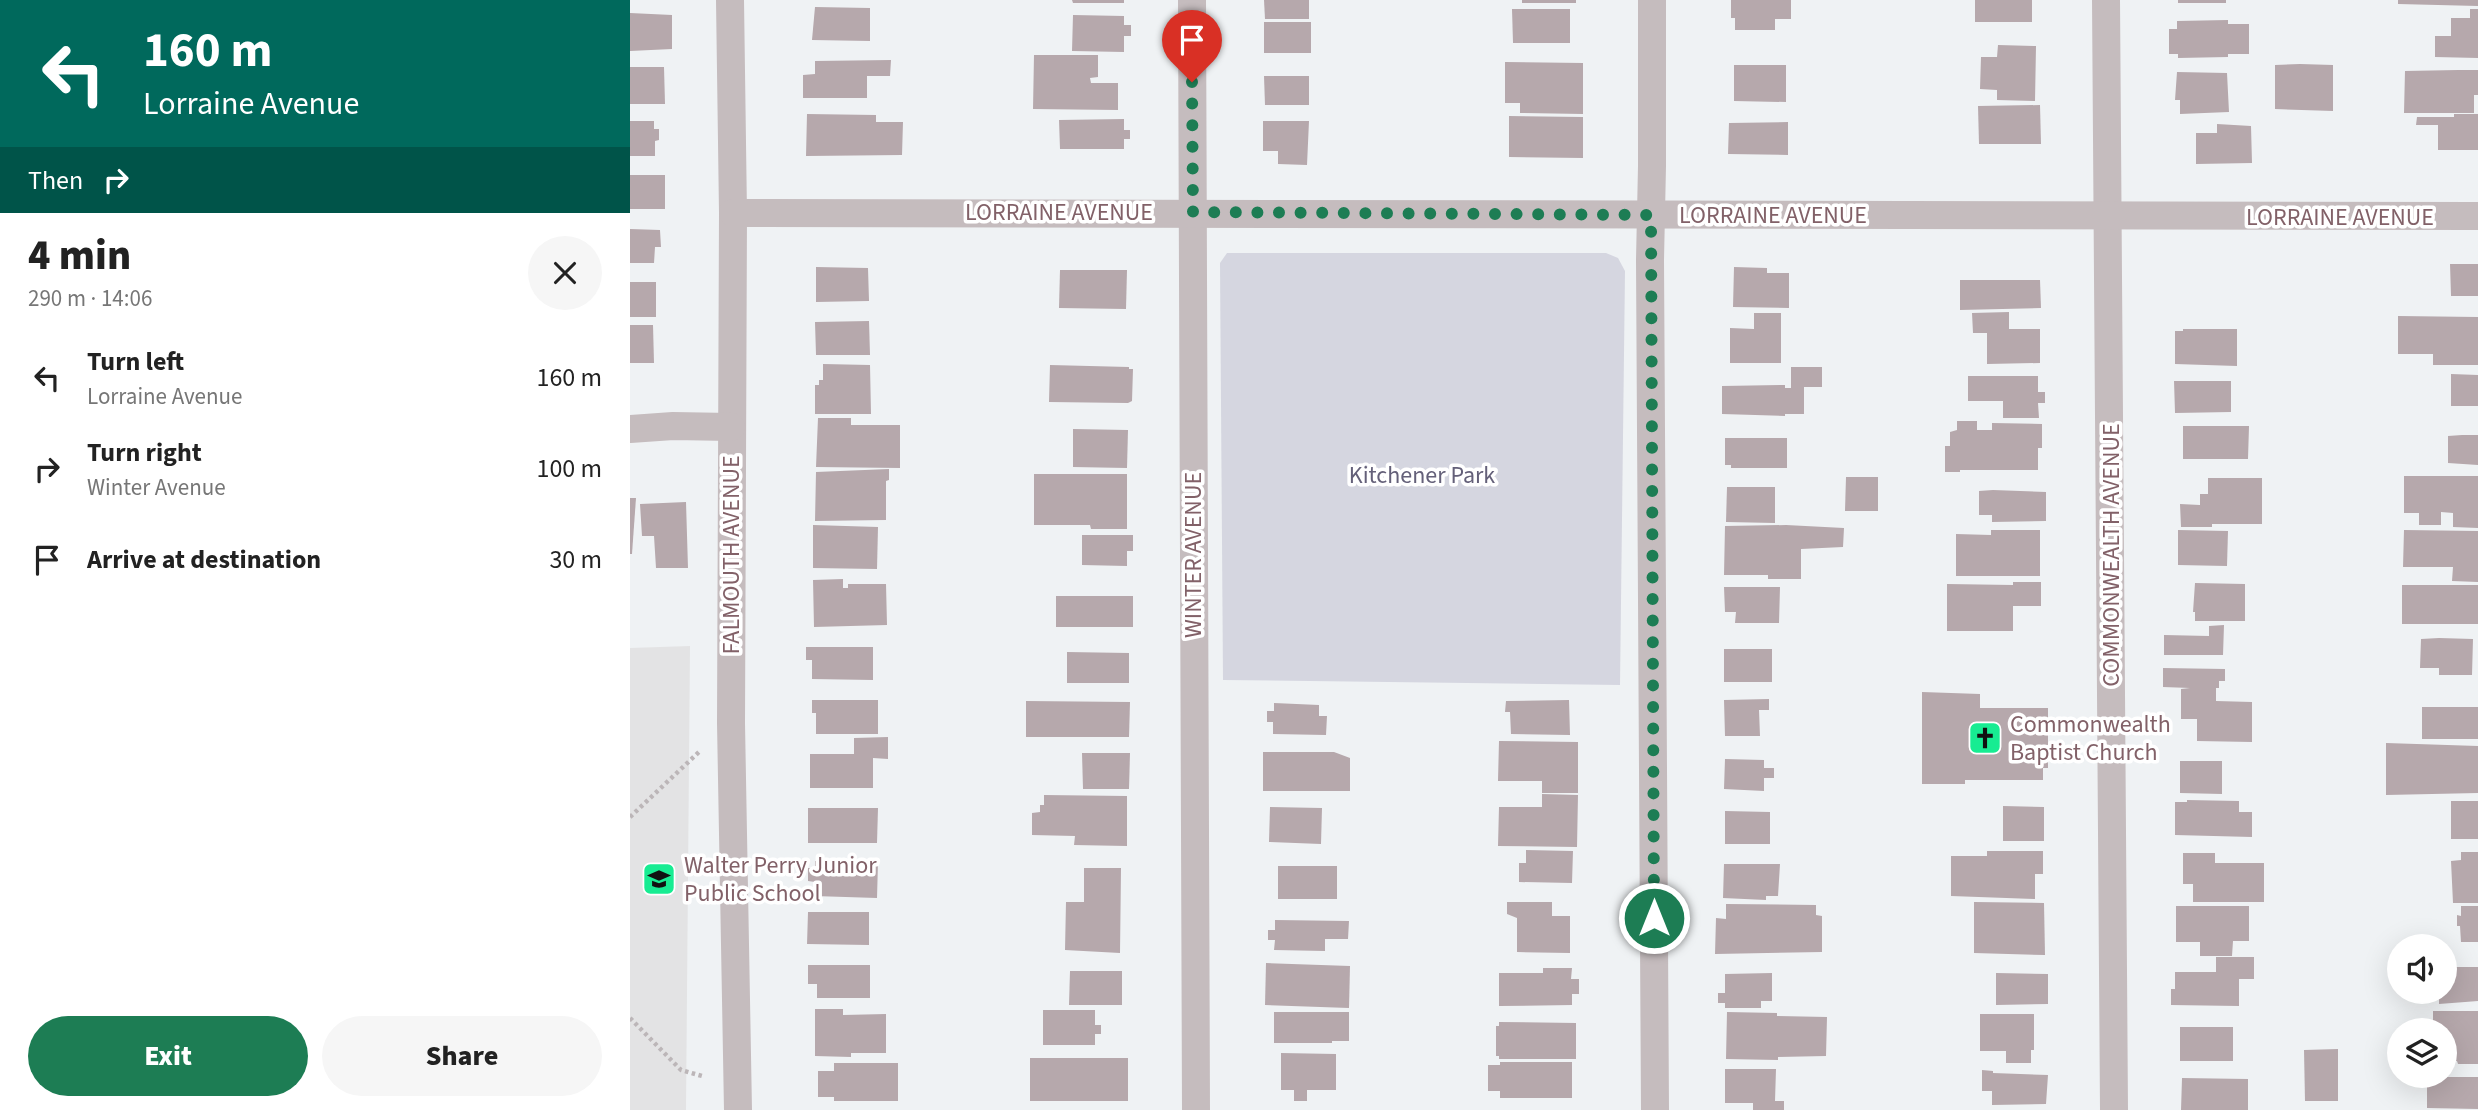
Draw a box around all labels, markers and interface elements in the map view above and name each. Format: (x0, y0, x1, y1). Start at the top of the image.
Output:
pin (1162, 10, 1222, 82)
text: 160 m (143, 16, 272, 86)
icon: arrive (1173, 21, 1211, 59)
icon: left (28, 28, 119, 119)
text: Lorraine Avenue (143, 81, 359, 127)
icon: right (97, 161, 135, 199)
text: Then (28, 162, 83, 199)
street label: LORRAINE AVENUE (965, 195, 1153, 230)
street label: LORRAINE AVENUE (1679, 198, 1867, 233)
street label: LORRAINE AVENUE (2246, 200, 2434, 235)
text: 4 min (28, 226, 131, 286)
button: close (528, 236, 602, 310)
text: 290 m · 14:06 (28, 282, 152, 315)
text: Turn left (87, 343, 184, 380)
icon: left (28, 359, 66, 397)
text: 160 m (536, 359, 602, 396)
text: Lorraine Avenue (87, 380, 243, 413)
street label: COMMONWEALTH AVENUE (2094, 423, 2129, 687)
text: Turn right (87, 434, 202, 471)
icon: right (28, 450, 66, 488)
text: 100 m (536, 450, 602, 487)
street label: FALMOUTH AVENUE (714, 455, 749, 655)
park label: Kitchener Park (1349, 458, 1495, 493)
text: Winter Avenue (87, 471, 226, 504)
street label: WINTER AVENUE (1176, 472, 1211, 638)
icon: arrive (28, 541, 66, 579)
text: Arrive at destination (87, 541, 321, 578)
text: 30 m (549, 541, 602, 578)
place label: Commonwealth Baptist Church (2010, 707, 2171, 770)
church icon: Commonwealth Baptist Church (1966, 719, 2004, 757)
place label: Walter Perry Junior Public School (684, 848, 877, 911)
school or university icon: Walter Perry Junior Public School (640, 860, 678, 898)
position arrow (1617, 881, 1691, 955)
map controls (2387, 934, 2457, 1088)
button: sound (2387, 934, 2457, 1004)
button: Exit (28, 1016, 308, 1096)
button: Share (322, 1016, 602, 1096)
button: layers (2387, 1018, 2457, 1088)

